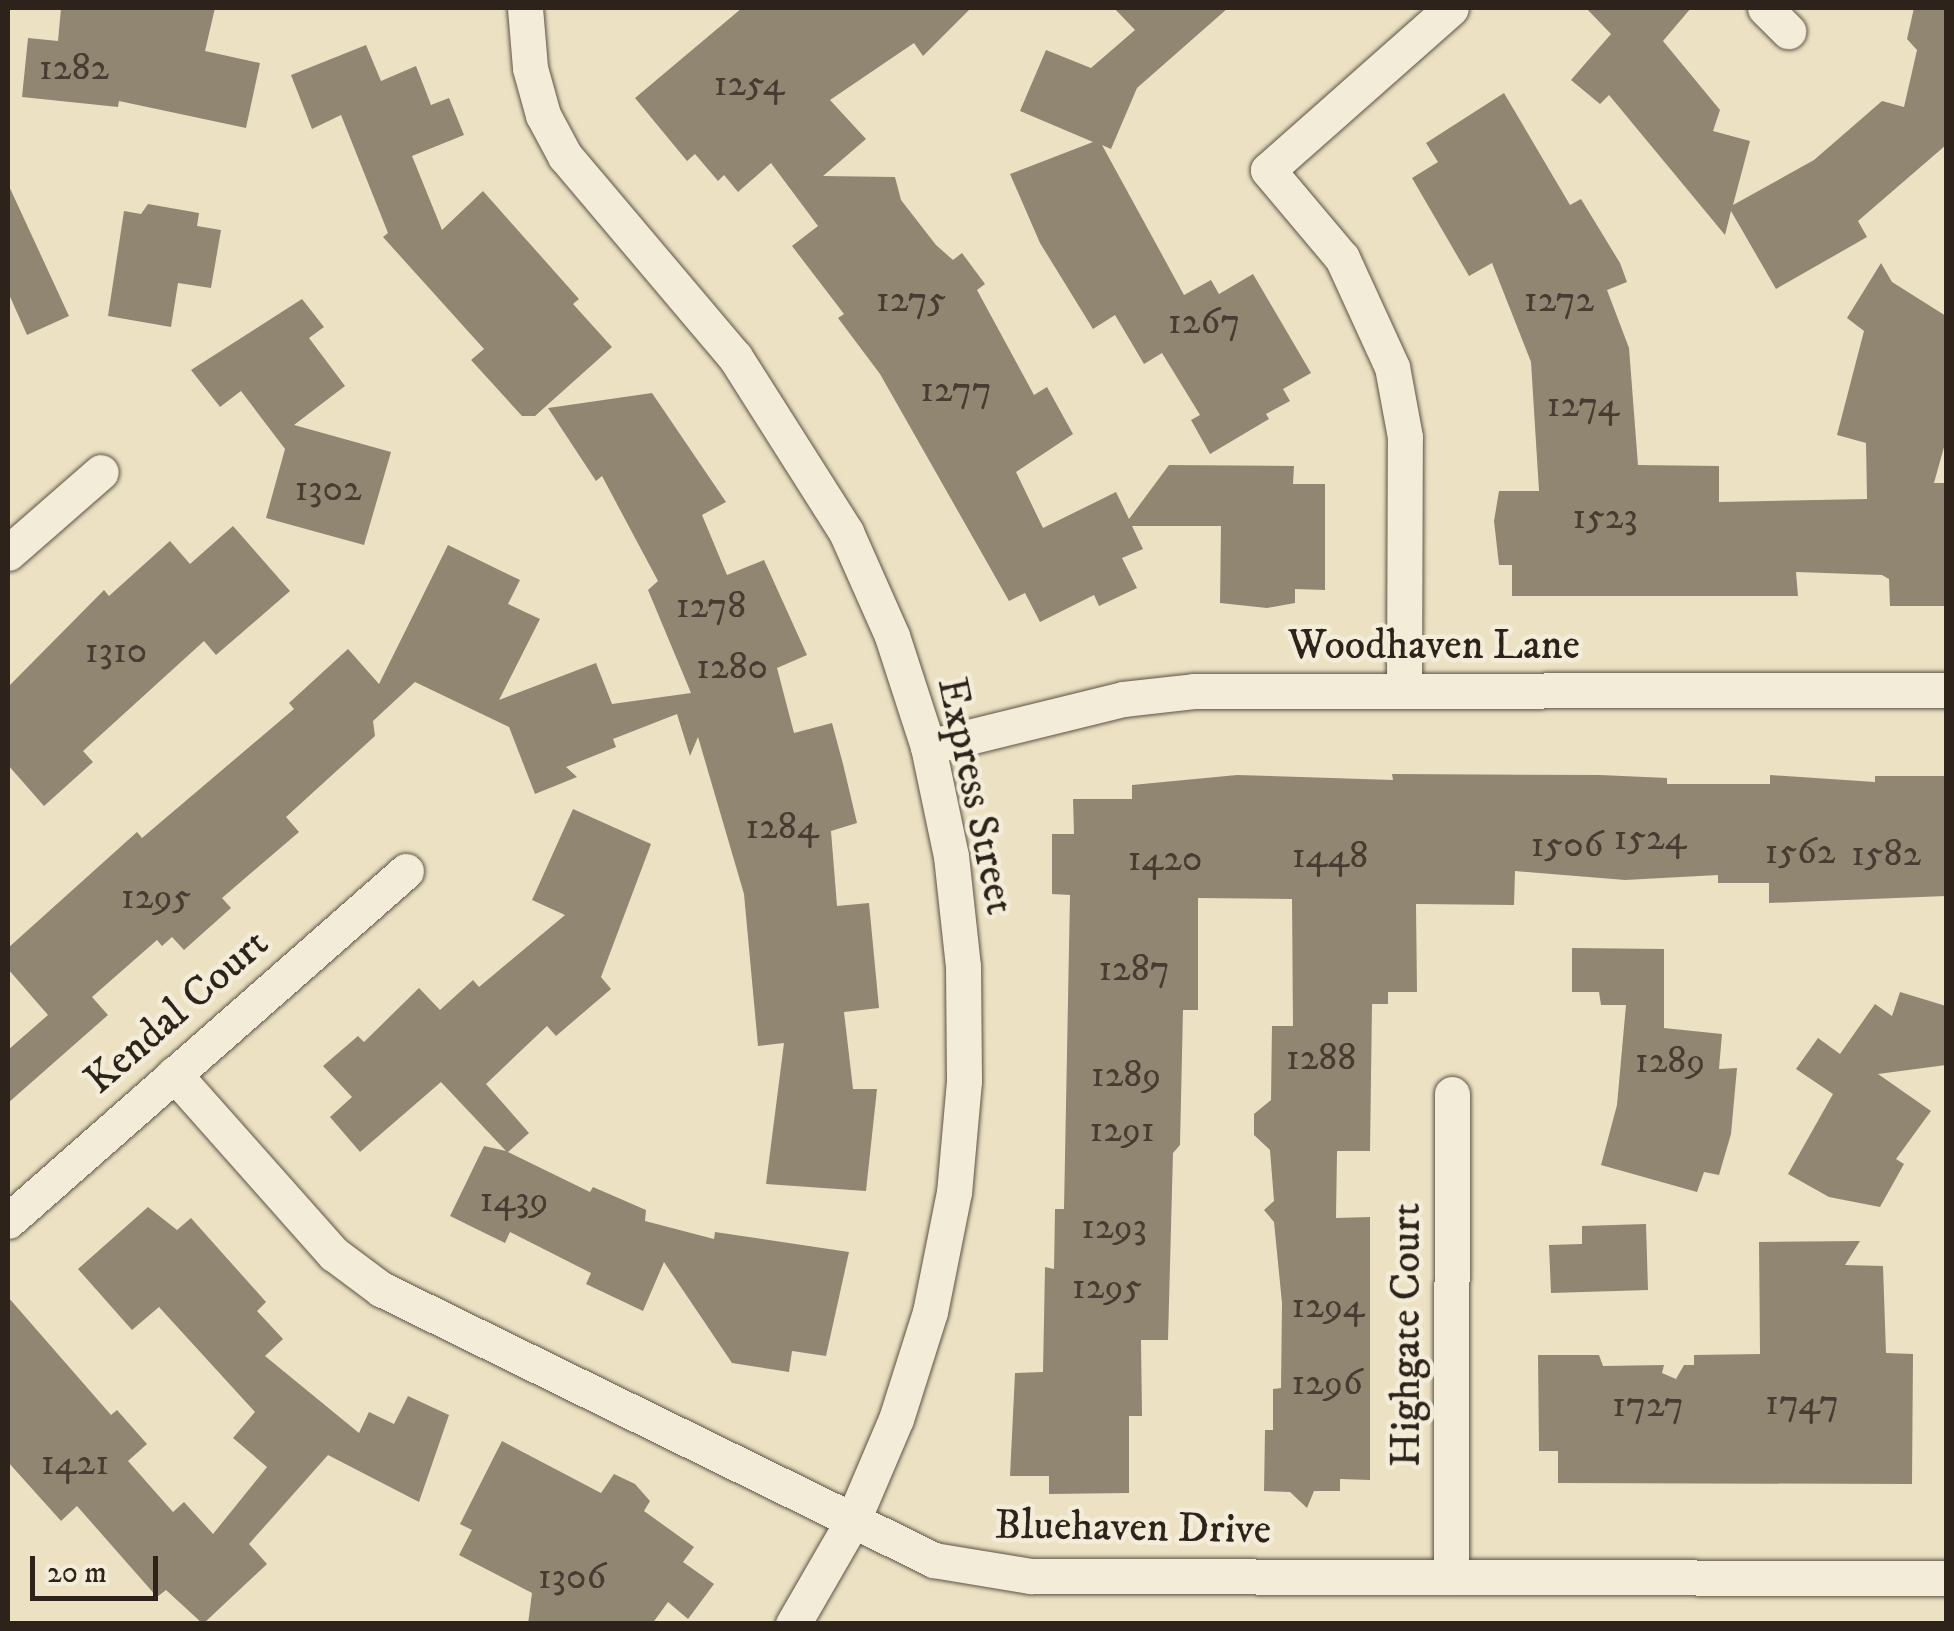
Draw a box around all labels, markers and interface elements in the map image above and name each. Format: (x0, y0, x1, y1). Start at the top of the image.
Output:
house number: 1282 (39, 46, 109, 92)
house number: 1254 (713, 62, 785, 108)
house number: 1275 (876, 278, 946, 324)
house number: 1272 (1524, 278, 1594, 324)
house number: 1267 (1168, 300, 1240, 346)
house number: 1277 (920, 368, 992, 414)
house number: 1274 (1547, 383, 1619, 429)
house number: 1302 (294, 467, 362, 513)
house number: 1523 (1572, 495, 1638, 541)
house number: 1278 (676, 584, 746, 630)
street label: Woodhaven Lane (1288, 621, 1580, 671)
house number: 1310 (85, 629, 147, 675)
house number: 1280 (696, 645, 768, 691)
street label: Express Street (925, 673, 1025, 919)
house number: 1284 (745, 805, 819, 851)
house number: 1524 (1613, 816, 1687, 862)
house number: 1506 (1531, 823, 1603, 869)
house number: 1562 (1764, 830, 1836, 876)
house number: 1582 (1851, 832, 1921, 878)
house number: 1448 (1292, 834, 1368, 880)
house number: 1420 (1128, 837, 1202, 883)
house number: 1295 (121, 875, 191, 921)
street label: Kendal Court (75, 919, 279, 1105)
house number: 1287 (1098, 947, 1170, 993)
house number: 1288 (1286, 1036, 1356, 1082)
house number: 1289 (1635, 1039, 1705, 1085)
house number: 1289 (1091, 1053, 1161, 1099)
house number: 1291 (1089, 1108, 1155, 1154)
house number: 1439 (480, 1178, 548, 1224)
street label: Highgate Court (1382, 1203, 1432, 1467)
house number: 1293 (1081, 1205, 1147, 1251)
house number: 1295 (1072, 1265, 1142, 1311)
house number: 1294 (1291, 1284, 1365, 1330)
house number: 1296 (1291, 1361, 1363, 1407)
house number: 1747 (1765, 1381, 1839, 1427)
house number: 1727 (1612, 1383, 1684, 1429)
house number: 1421 (41, 1441, 109, 1487)
street label: Bluehaven Drive (994, 1500, 1272, 1556)
scale bar (35, 1536, 162, 1598)
text: 20 m (47, 1555, 107, 1592)
house number: 1306 (538, 1555, 606, 1601)

